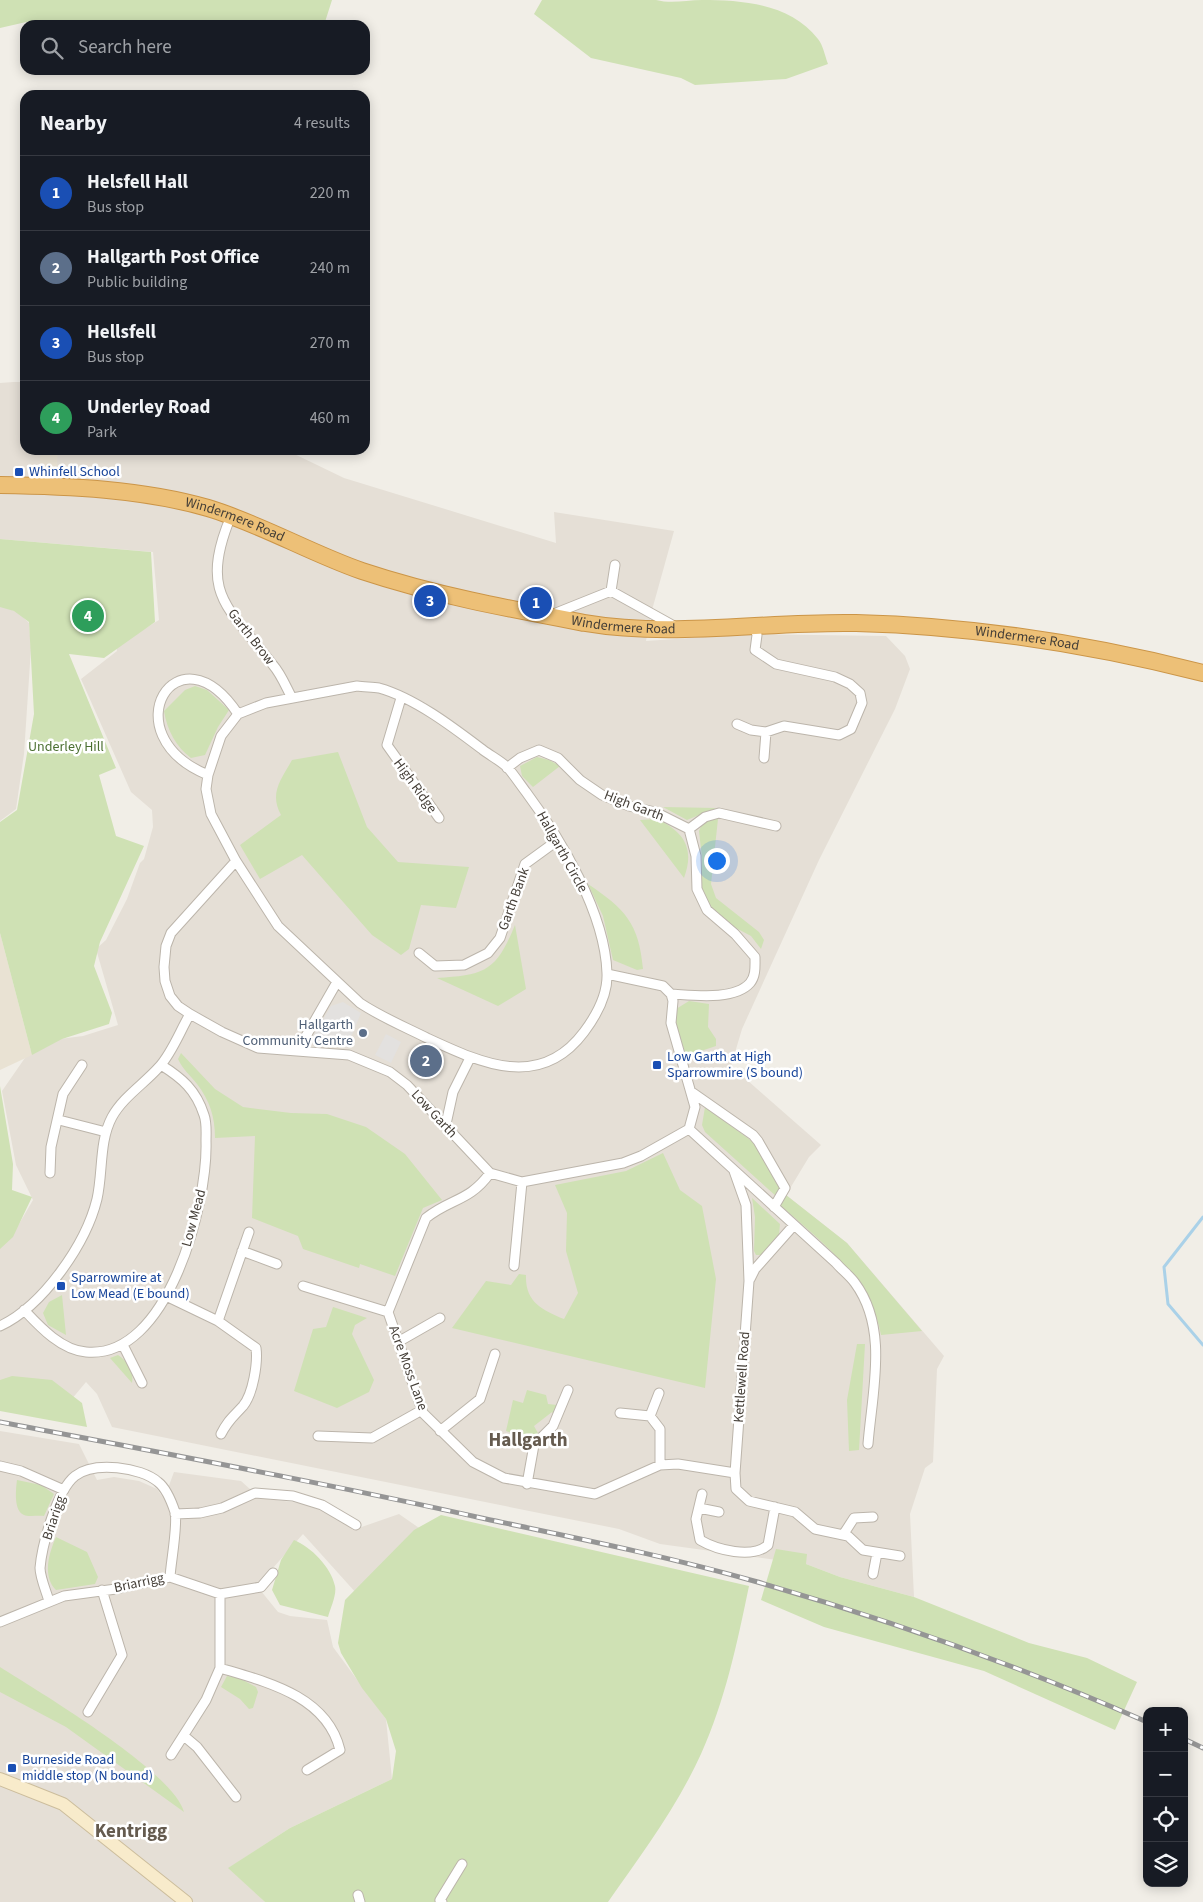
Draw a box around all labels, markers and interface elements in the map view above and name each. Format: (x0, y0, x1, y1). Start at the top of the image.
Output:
search box (20, 20, 370, 75)
icon: search (38, 34, 66, 62)
text: Search here (78, 34, 172, 61)
text: Nearby (40, 108, 107, 138)
text: 4 results (294, 112, 350, 134)
text: Helsfell Hall (87, 169, 188, 196)
text: 1 (52, 182, 60, 204)
text: 220 m (310, 182, 350, 204)
text: Bus stop (87, 196, 144, 218)
text: Hallgarth Post Office (87, 244, 259, 271)
text: 2 (52, 257, 60, 279)
text: 240 m (310, 257, 350, 279)
text: Public building (87, 271, 187, 293)
text: Hellsfell (87, 319, 156, 346)
text: 3 (52, 332, 60, 354)
text: 270 m (310, 332, 350, 354)
text: Bus stop (87, 346, 144, 368)
text: Underley Road (87, 394, 210, 421)
text: 4 (52, 407, 60, 429)
text: 460 m (310, 407, 350, 429)
text: Park (87, 421, 117, 443)
place label: Whinfell School (29, 462, 120, 482)
marker: Whinfell School (13, 466, 25, 478)
street label: Windermere Road (183, 492, 288, 547)
pin: 3 (414, 582, 446, 620)
pin: 1 (520, 584, 552, 622)
pin: 4 (72, 597, 104, 635)
street label: Garth Brow (223, 605, 279, 669)
street label: Windermere Road (569, 611, 676, 639)
street label: Windermere Road (974, 621, 1081, 656)
park label: Underley Hill (28, 737, 104, 757)
street label: High Ridge (388, 755, 442, 817)
street label: High Garth (601, 785, 667, 827)
street label: Hallgarth Circle (531, 808, 593, 896)
your location (704, 848, 730, 874)
street label: Garth Bank (493, 865, 535, 933)
place label: Hallgarth Community Centre (242, 1015, 353, 1051)
marker: Hallgarth Community Centre (357, 1027, 369, 1039)
pin: 2 (410, 1042, 442, 1080)
place label: Low Garth at High Sparrowmire (S bound) (667, 1047, 803, 1083)
marker: Low Garth at High Sparrowmire (S bound) (651, 1059, 663, 1071)
street label: Low Garth (406, 1085, 462, 1143)
street label: Low Mead (177, 1187, 211, 1249)
place label: Sparrowmire at Low Mead (E bound) (71, 1268, 190, 1304)
marker: Sparrowmire at Low Mead (E bound) (55, 1280, 67, 1292)
street label: Acre Moss Lane (383, 1323, 433, 1413)
street label: Kettlewell Road (729, 1331, 755, 1423)
district label: Hallgarth (488, 1427, 568, 1454)
street label: Briarigg (37, 1493, 71, 1543)
street label: Briarrigg (112, 1568, 166, 1598)
map controls (1143, 1707, 1188, 1887)
button: + (1143, 1707, 1188, 1752)
place label: Burneside Road middle stop (N bound) (22, 1750, 153, 1786)
button: − (1143, 1752, 1188, 1797)
marker: Burneside Road middle stop (N bound) (6, 1762, 18, 1774)
button: locate (1143, 1797, 1188, 1842)
district label: Kentrigg (95, 1818, 167, 1845)
button: layers (1143, 1842, 1188, 1887)

